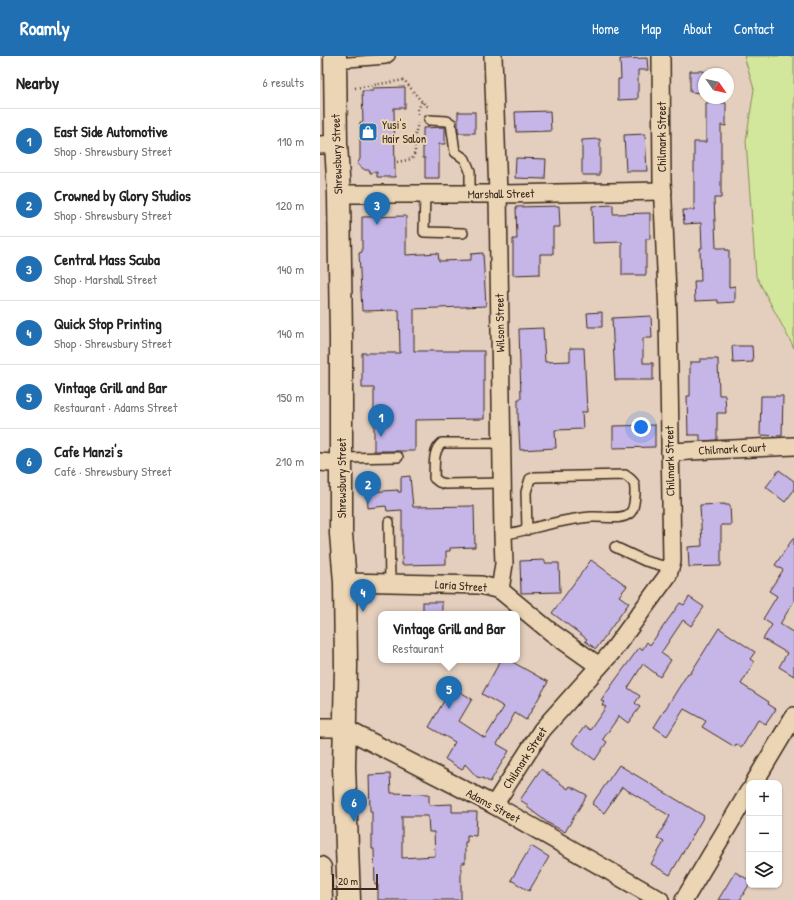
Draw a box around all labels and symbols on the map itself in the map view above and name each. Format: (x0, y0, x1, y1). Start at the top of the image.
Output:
north arrow (698, 68, 734, 104)
street label: Chilmark Street (653, 101, 670, 172)
street label: Shrewsbury Street (327, 113, 346, 194)
place label: Yusi's Hair Salon (382, 116, 426, 147)
shop icon: Yusi's Hair Salon (357, 121, 379, 143)
street label: Marshall Street (467, 184, 535, 203)
pin: 3 (364, 192, 390, 225)
street label: Wilson Street (490, 293, 509, 353)
pin: 1 (368, 404, 394, 437)
your location (631, 417, 651, 437)
street label: Chilmark Street (660, 425, 679, 496)
street label: Shrewsbury Street (333, 437, 350, 518)
street label: Chilmark Court (698, 438, 767, 459)
pin: 2 (355, 471, 381, 504)
street label: Laria Street (435, 575, 488, 596)
pin: 4 (350, 579, 376, 612)
pin: 5 (436, 676, 462, 709)
street label: Chilmark Street (498, 723, 551, 792)
street label: Adams Street (463, 784, 524, 827)
pin: 6 (341, 789, 367, 822)
scale bar (332, 872, 378, 891)

